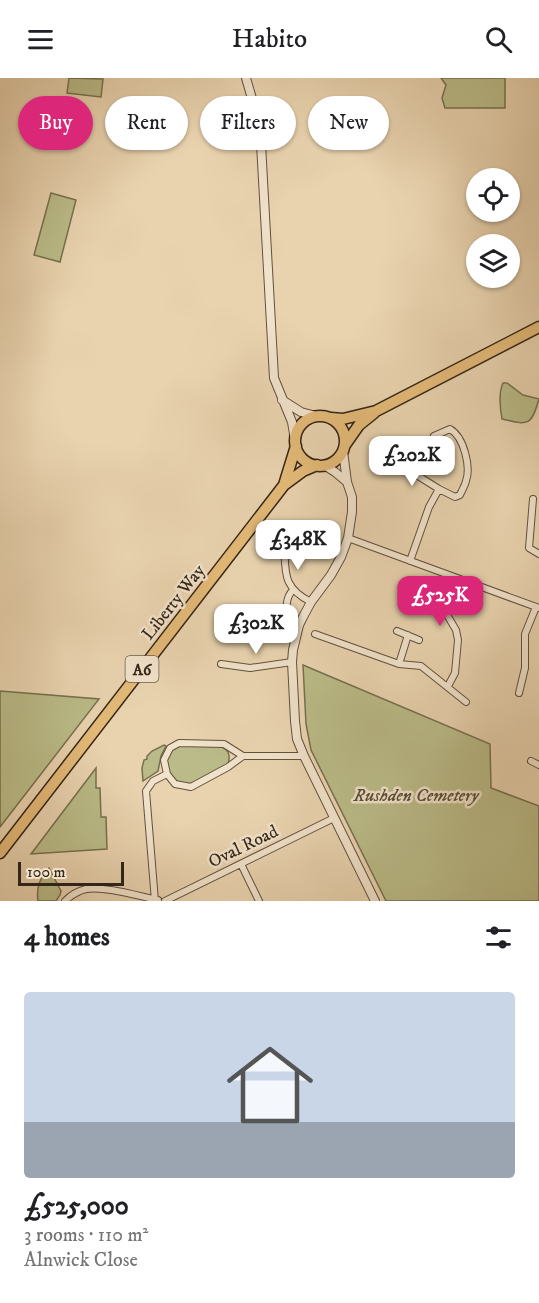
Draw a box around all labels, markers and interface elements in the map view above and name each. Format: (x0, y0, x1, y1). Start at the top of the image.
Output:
text: Habito (232, 22, 307, 56)
icon: menu (24, 23, 57, 56)
icon: search (482, 23, 515, 56)
chip: Buy (18, 96, 93, 150)
chip: Rent (105, 96, 188, 150)
chip: Filters (200, 96, 296, 150)
chip: New (308, 96, 389, 150)
map controls (466, 168, 520, 288)
button: locate (466, 168, 520, 222)
button: layers (466, 234, 520, 288)
pin: £202K (370, 436, 454, 487)
text: £202K (383, 443, 441, 468)
pin: £348K (256, 520, 340, 571)
text: £348K (270, 527, 326, 552)
street label: Liberty Way (137, 560, 210, 645)
pin: £525K (398, 576, 482, 627)
text: £525K (411, 583, 469, 608)
pin: £302K (214, 604, 298, 655)
text: £302K (228, 611, 284, 636)
road number: A6 (126, 656, 158, 682)
park label: Rushden Cemetery (353, 785, 479, 807)
street label: Oval Road (205, 821, 282, 873)
scale bar (18, 859, 124, 886)
text: 100 m (27, 862, 66, 882)
text: 4 homes (24, 921, 110, 954)
icon: filters (482, 921, 515, 954)
icon: home (216, 1031, 324, 1139)
text: £525,000 (24, 1190, 129, 1223)
text: 3 rooms · 110 m² (24, 1223, 148, 1248)
text: Alnwick Close (24, 1248, 138, 1273)

